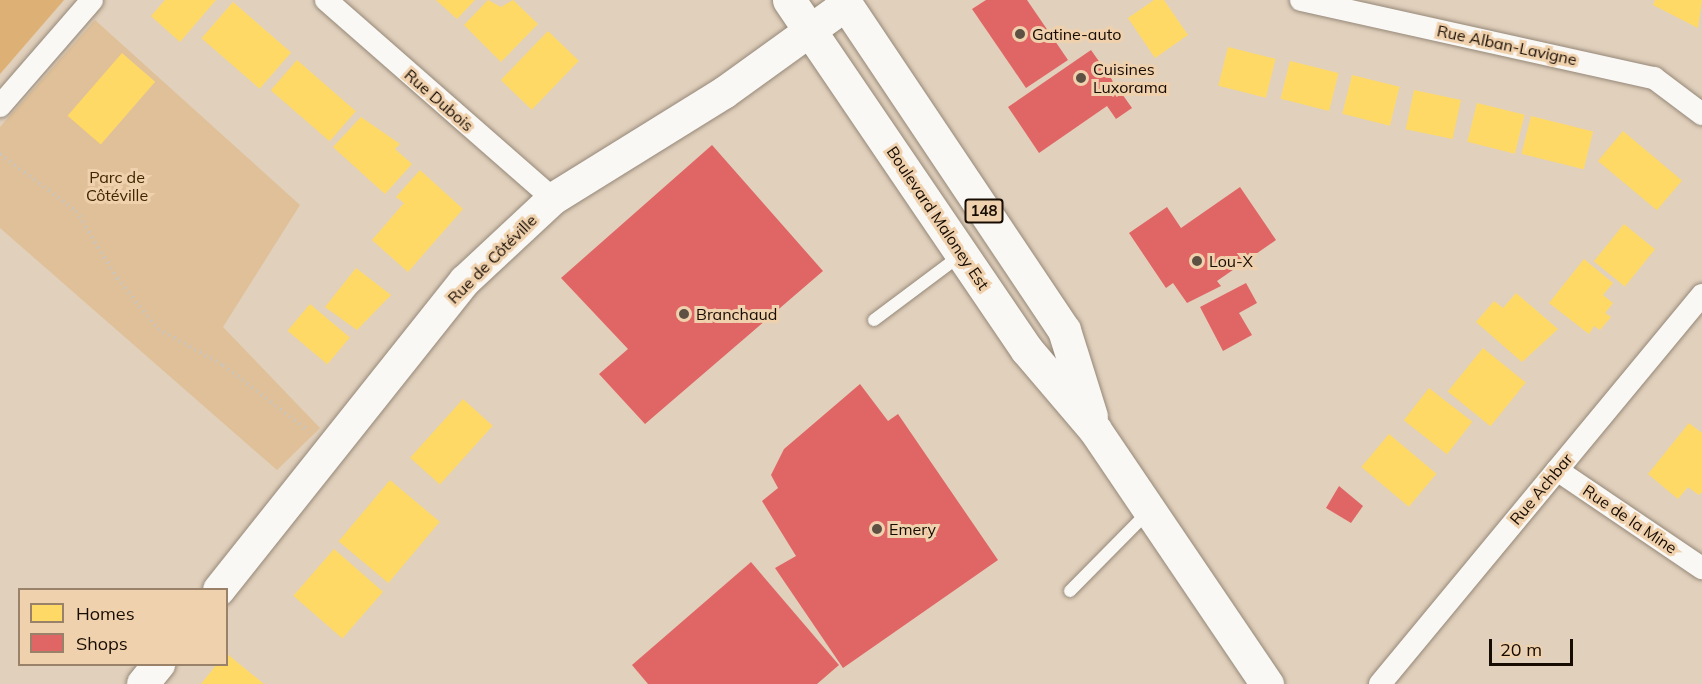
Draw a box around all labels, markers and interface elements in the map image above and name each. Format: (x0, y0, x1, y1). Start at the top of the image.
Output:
street label: Rue Alban-Lavigne (1435, 21, 1579, 69)
place label: Gatine-auto (1032, 24, 1121, 44)
marker: Gatine-auto (1013, 27, 1027, 41)
place label: Cuisines Luxorama (1093, 59, 1167, 97)
street label: Rue Dubois (401, 65, 477, 135)
marker: Cuisines Luxorama (1074, 71, 1088, 85)
street label: Boulevard Maloney Est (883, 143, 993, 293)
park label: Parc de Côtéville (86, 167, 148, 205)
road number: 148 (964, 199, 1004, 223)
street label: Rue de Côtéville (444, 211, 540, 307)
place label: Lou-X (1209, 251, 1253, 271)
marker: Lou-X (1190, 254, 1204, 268)
place label: Branchaud (696, 304, 777, 324)
marker: Branchaud (677, 307, 691, 321)
street label: Rue Achbar (1506, 449, 1576, 529)
street label: Rue de la Mine (1580, 481, 1680, 557)
place label: Emery (889, 519, 936, 539)
marker: Emery (870, 522, 884, 536)
legend (18, 588, 228, 666)
text: Homes (76, 602, 135, 625)
scale bar (1492, 627, 1576, 665)
text: Shops (76, 632, 128, 655)
text: 20 m (1500, 638, 1542, 661)

